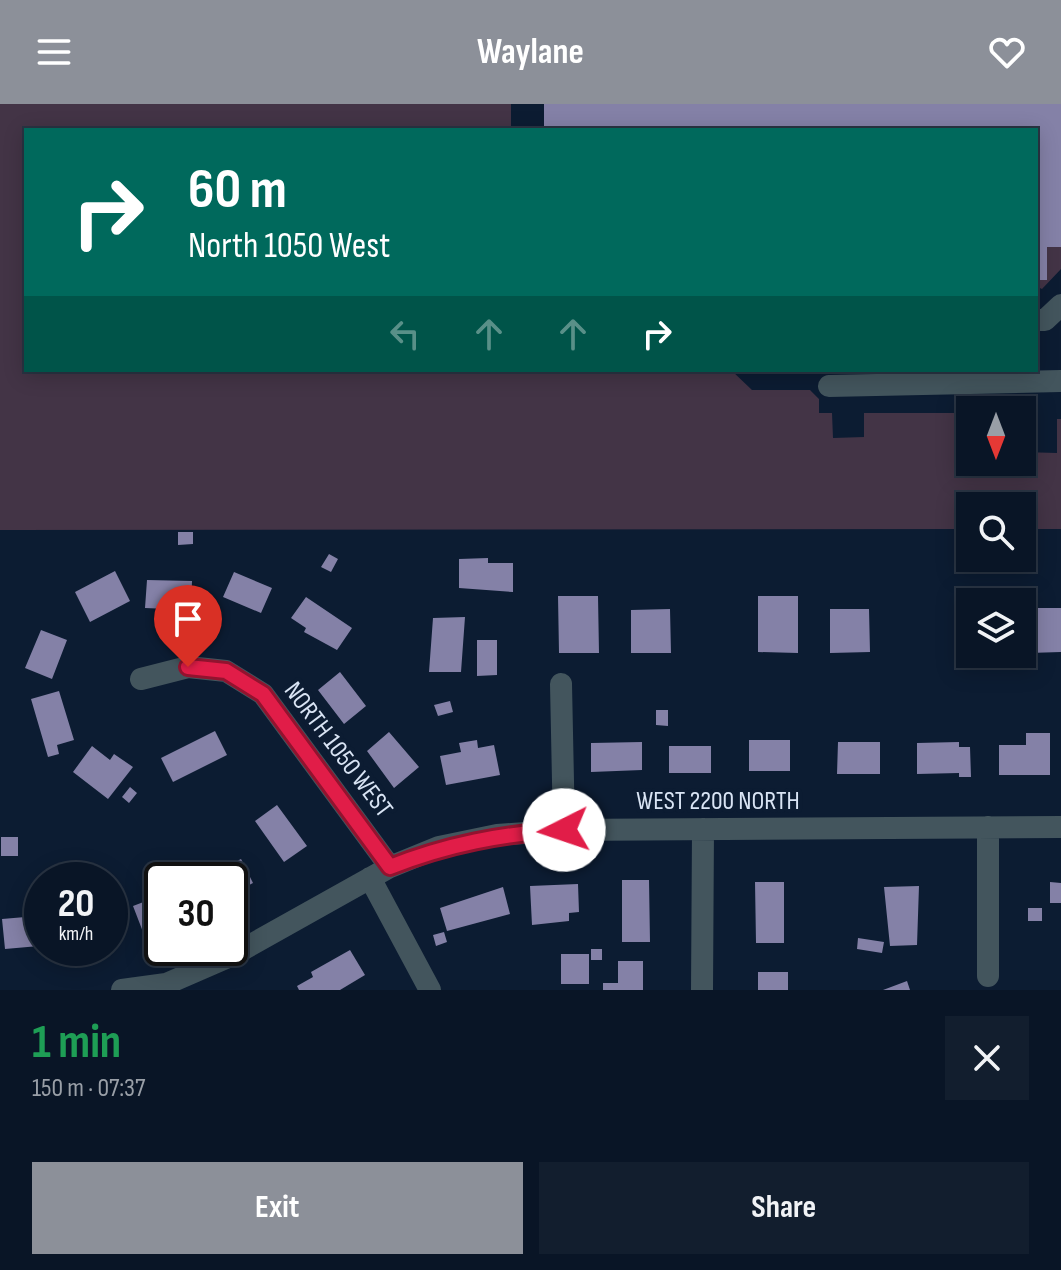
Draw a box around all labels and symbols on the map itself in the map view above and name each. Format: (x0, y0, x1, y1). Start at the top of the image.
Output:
north arrow (956, 396, 1036, 476)
pin (154, 585, 222, 667)
street label: NORTH 1050 WEST (277, 676, 399, 824)
street label: WEST 2200 NORTH (636, 786, 800, 817)
position arrow (522, 788, 606, 872)
speed limit sign: 30 (144, 862, 248, 966)

